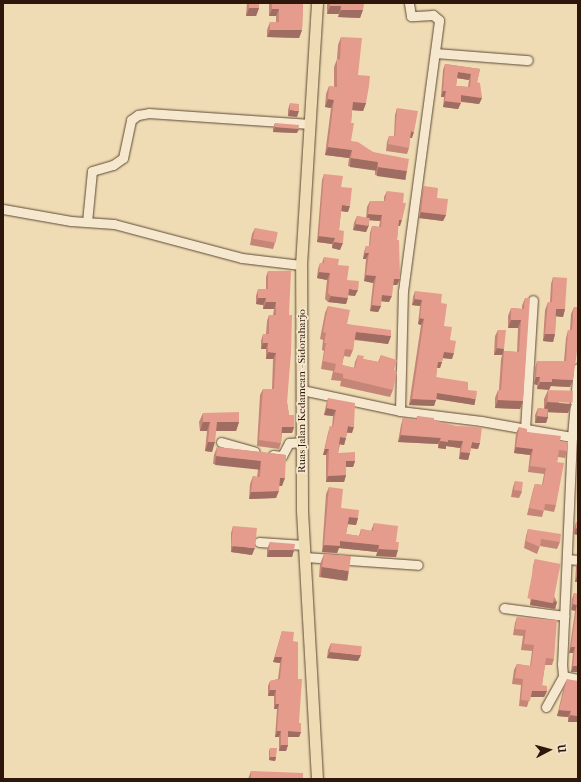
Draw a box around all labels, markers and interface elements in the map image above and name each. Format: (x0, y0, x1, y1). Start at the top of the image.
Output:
street label: Ruas Jalan Kedamean - Sidoraharjo (295, 309, 309, 473)
north arrow (529, 730, 569, 770)
text: U (555, 744, 568, 754)

